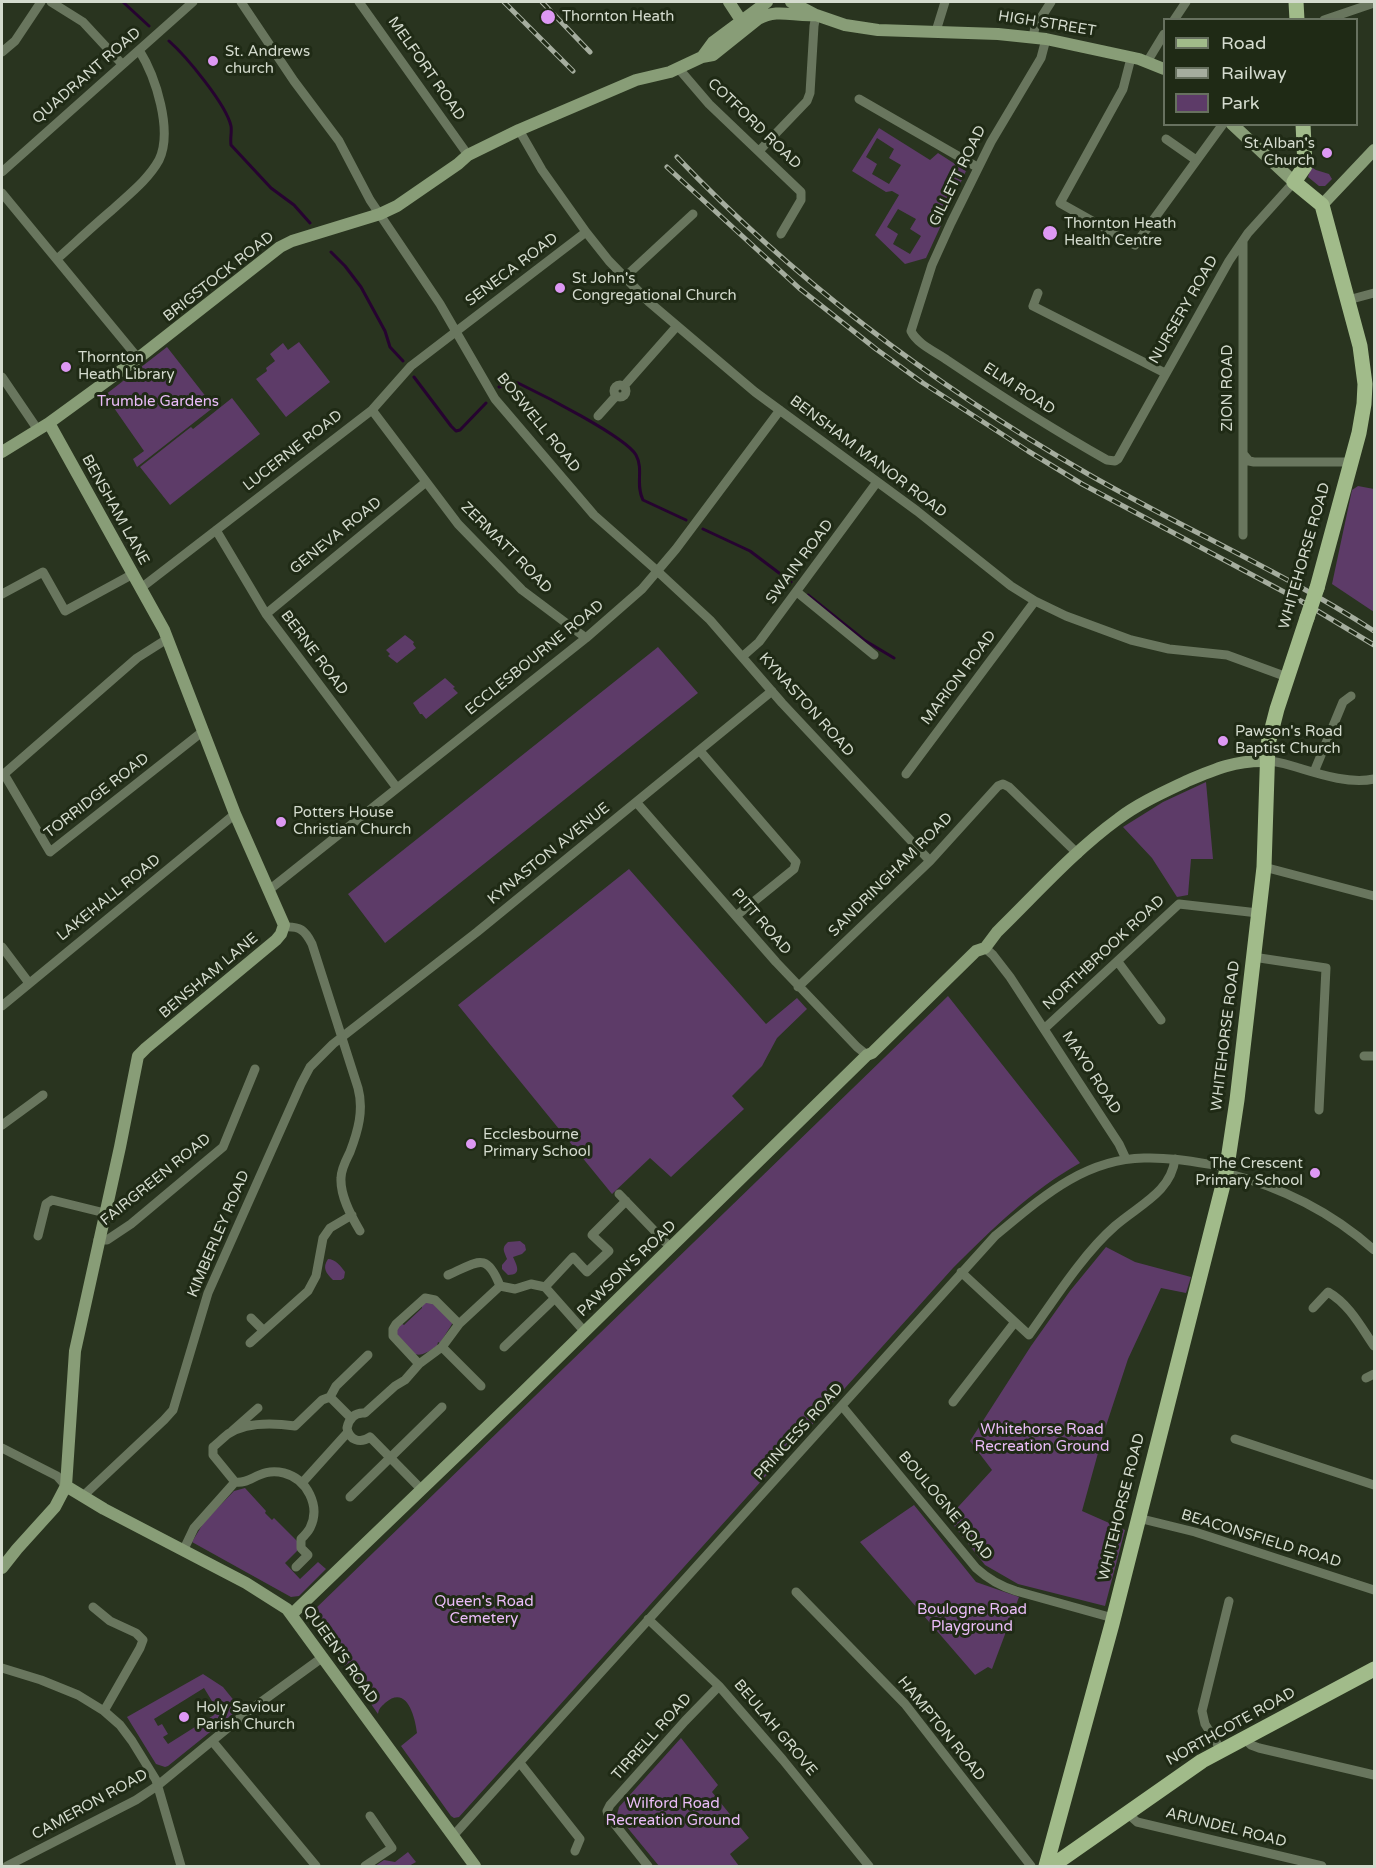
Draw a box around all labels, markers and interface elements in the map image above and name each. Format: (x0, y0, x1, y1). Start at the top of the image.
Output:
street label: HIGH STREET (997, 7, 1097, 41)
marker: Thornton Heath (539, 8, 557, 26)
place label: Thornton Heath (562, 8, 674, 26)
street label: MELFORT ROAD (383, 14, 469, 124)
legend (1163, 18, 1358, 126)
street label: QUADRANT ROAD (29, 24, 145, 128)
text: Road (1221, 32, 1266, 54)
place label: St. Andrews church (225, 43, 310, 78)
marker: St. Andrews church (206, 54, 220, 68)
text: Railway (1221, 62, 1287, 84)
street label: COTFORD ROAD (704, 75, 804, 173)
text: Park (1221, 92, 1259, 114)
street label: GILLETT ROAD (926, 123, 990, 229)
place label: St Alban's Church (1244, 135, 1315, 170)
marker: St Alban's Church (1320, 146, 1334, 160)
place label: Thornton Heath Health Centre (1064, 215, 1176, 250)
marker: Thornton Heath Health Centre (1041, 224, 1059, 242)
street label: BRIGSTOCK ROAD (160, 228, 278, 326)
street label: SENECA ROAD (462, 229, 562, 311)
street label: NURSERY ROAD (1146, 253, 1222, 367)
place label: St John's Congregational Church (572, 270, 737, 305)
marker: St John's Congregational Church (553, 281, 567, 295)
street label: ZION ROAD (1219, 344, 1237, 432)
place label: Thornton Heath Library (78, 349, 174, 384)
street label: ELM ROAD (980, 359, 1058, 419)
marker: Thornton Heath Library (59, 360, 73, 374)
street label: BOSWELL ROAD (492, 370, 584, 476)
street label: BENSHAM MANOR ROAD (786, 392, 950, 522)
park label: Trumble Gardens (97, 393, 219, 411)
street label: LUCERNE ROAD (240, 407, 346, 495)
street label: BENSHAM LANE (77, 452, 153, 568)
street label: WHITEHORSE ROAD (1275, 481, 1335, 631)
street label: GENEVA ROAD (287, 494, 385, 578)
street label: ZERMATT ROAD (457, 499, 555, 597)
street label: SWAIN ROAD (762, 516, 838, 608)
street label: ECCLESBOURNE ROAD (462, 597, 608, 719)
street label: BERNE ROAD (276, 607, 352, 699)
street label: MARION ROAD (918, 627, 1000, 729)
street label: KYNASTON ROAD (755, 649, 857, 761)
place label: Pawson's Road Baptist Church (1235, 723, 1342, 758)
marker: Pawson's Road Baptist Church (1216, 734, 1230, 748)
street label: TORRIDGE ROAD (41, 750, 153, 842)
street label: KYNASTON AVENUE (484, 799, 614, 909)
place label: Potters House Christian Church (293, 804, 411, 839)
street label: SANDRINGHAM ROAD (825, 809, 957, 941)
marker: Potters House Christian Church (274, 815, 288, 829)
street label: LAKEHALL ROAD (54, 851, 164, 945)
street label: PITT ROAD (727, 885, 795, 959)
street label: NORTHBROOK ROAD (1039, 892, 1169, 1014)
street label: BENSHAM LANE (156, 929, 262, 1023)
street label: WHITEHORSE ROAD (1208, 960, 1244, 1112)
street label: MAYO ROAD (1058, 1028, 1124, 1118)
place label: Ecclesbourne Primary School (483, 1126, 591, 1161)
street label: FAIRGREEN ROAD (97, 1130, 215, 1230)
marker: Ecclesbourne Primary School (464, 1137, 478, 1151)
place label: The Crescent Primary School (1195, 1155, 1303, 1190)
marker: The Crescent Primary School (1308, 1166, 1322, 1180)
street label: KIMBERLEY ROAD (184, 1168, 254, 1300)
street label: PAWSON'S ROAD (574, 1217, 680, 1321)
street label: PRINCESS ROAD (751, 1380, 847, 1484)
park label: Whitehorse Road Recreation Ground (975, 1421, 1109, 1456)
street label: WHITEHORSE ROAD (1095, 1431, 1149, 1583)
street label: BOULOGNE ROAD (894, 1448, 996, 1564)
street label: BEACONSFIELD ROAD (1179, 1506, 1343, 1572)
park label: Queen's Road Cemetery (434, 1593, 534, 1628)
park label: Boulogne Road Playground (917, 1601, 1027, 1636)
street label: QUEEN'S ROAD (299, 1603, 381, 1707)
street label: HAMPTON ROAD (893, 1673, 989, 1785)
street label: BEULAH GROVE (730, 1676, 820, 1780)
street label: NORTHCOTE ROAD (1163, 1684, 1299, 1770)
street label: TIRRELL ROAD (608, 1690, 696, 1784)
place label: Holy Saviour Parish Church (196, 1699, 295, 1734)
marker: Holy Saviour Parish Church (177, 1710, 191, 1724)
street label: CAMERON ROAD (29, 1766, 151, 1844)
park label: Wilford Road Recreation Ground (606, 1795, 740, 1830)
street label: ARUNDEL ROAD (1164, 1804, 1288, 1852)

